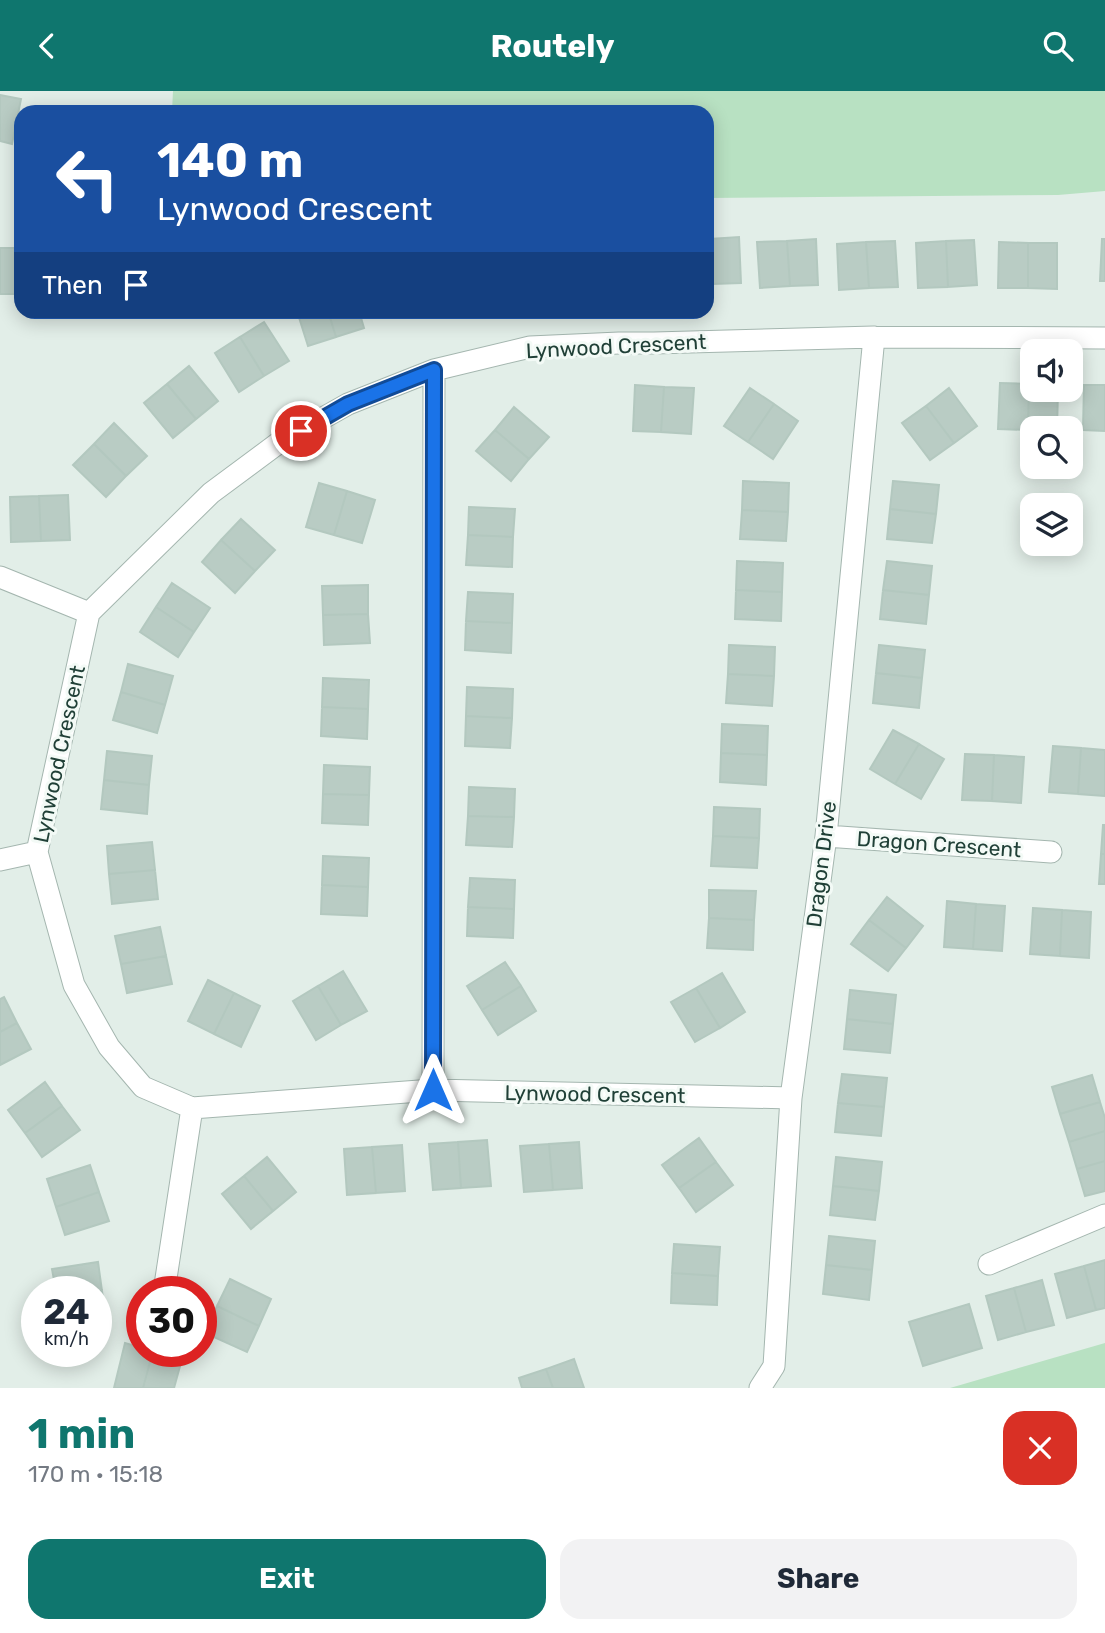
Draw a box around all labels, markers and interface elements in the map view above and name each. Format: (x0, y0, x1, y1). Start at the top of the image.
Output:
icon: back (28, 27, 66, 65)
text: Routely (490, 27, 615, 65)
icon: search (1039, 27, 1077, 65)
text: 140 m (157, 131, 303, 189)
icon: left (42, 133, 133, 224)
text: Lynwood Crescent (157, 190, 432, 228)
icon: arrive (117, 266, 155, 304)
text: Then (42, 270, 103, 301)
street label: Lynwood Crescent (525, 329, 707, 363)
map controls (1020, 339, 1083, 556)
button: sound (1020, 339, 1083, 402)
pin (271, 401, 331, 461)
icon: arrive (282, 412, 320, 450)
button: search (1020, 416, 1083, 479)
button: layers (1020, 493, 1083, 556)
street label: Lynwood Crescent (28, 663, 90, 845)
street label: Dragon Drive (801, 800, 841, 928)
street label: Dragon Crescent (856, 826, 1022, 862)
position arrow (396, 1053, 470, 1127)
street label: Lynwood Crescent (504, 1080, 686, 1108)
speed limit sign: 30 (126, 1276, 217, 1367)
text: 24 (43, 1291, 90, 1333)
text: km/h (44, 1328, 89, 1350)
text: 1 min (28, 1409, 135, 1459)
button: close (1003, 1411, 1077, 1485)
text: 170 m · 15:18 (28, 1460, 163, 1488)
button: Exit (28, 1539, 546, 1619)
button: Share (560, 1539, 1077, 1619)

